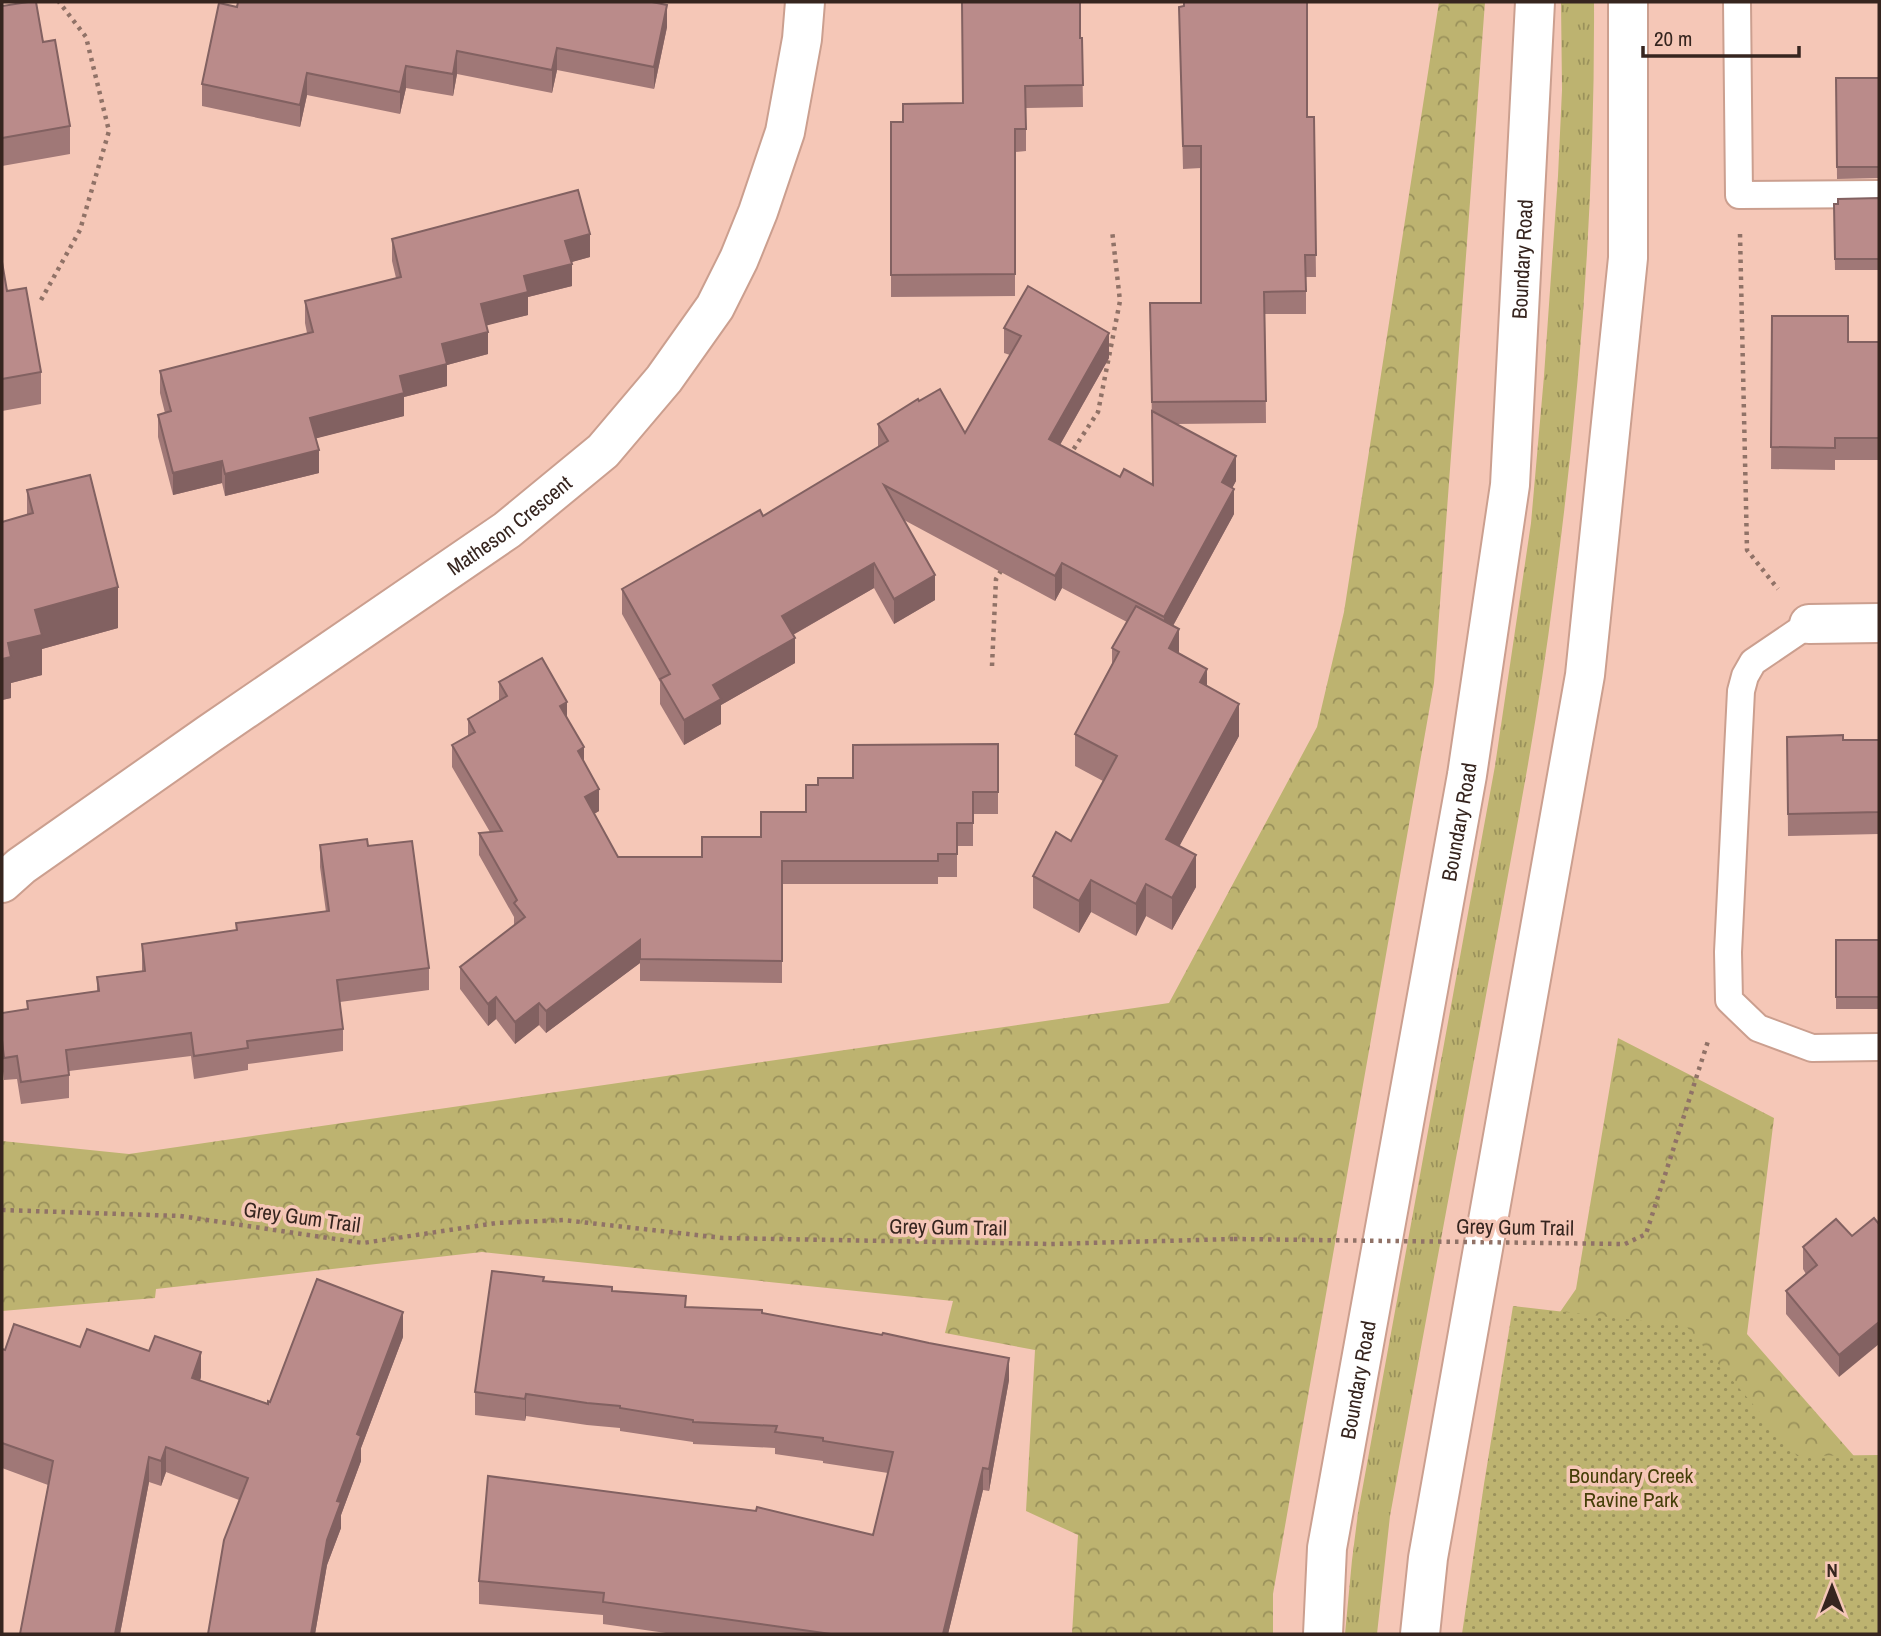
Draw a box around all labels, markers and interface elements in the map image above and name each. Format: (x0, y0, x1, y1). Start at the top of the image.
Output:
scale bar (1643, 14, 1799, 58)
text: 20 m (1654, 24, 1692, 53)
street label: Boundary Road (1504, 199, 1539, 320)
street label: Matheson Crescent (441, 468, 578, 582)
street label: Boundary Road (1434, 761, 1483, 883)
street label: Grey Gum Trail (242, 1194, 362, 1240)
street label: Grey Gum Trail (889, 1211, 1007, 1243)
street label: Grey Gum Trail (1456, 1211, 1574, 1243)
street label: Boundary Road (1333, 1318, 1382, 1441)
park label: Boundary Creek Ravine Park (1569, 1461, 1694, 1514)
north arrow (1797, 1552, 1867, 1622)
text: N (1826, 1557, 1838, 1583)

